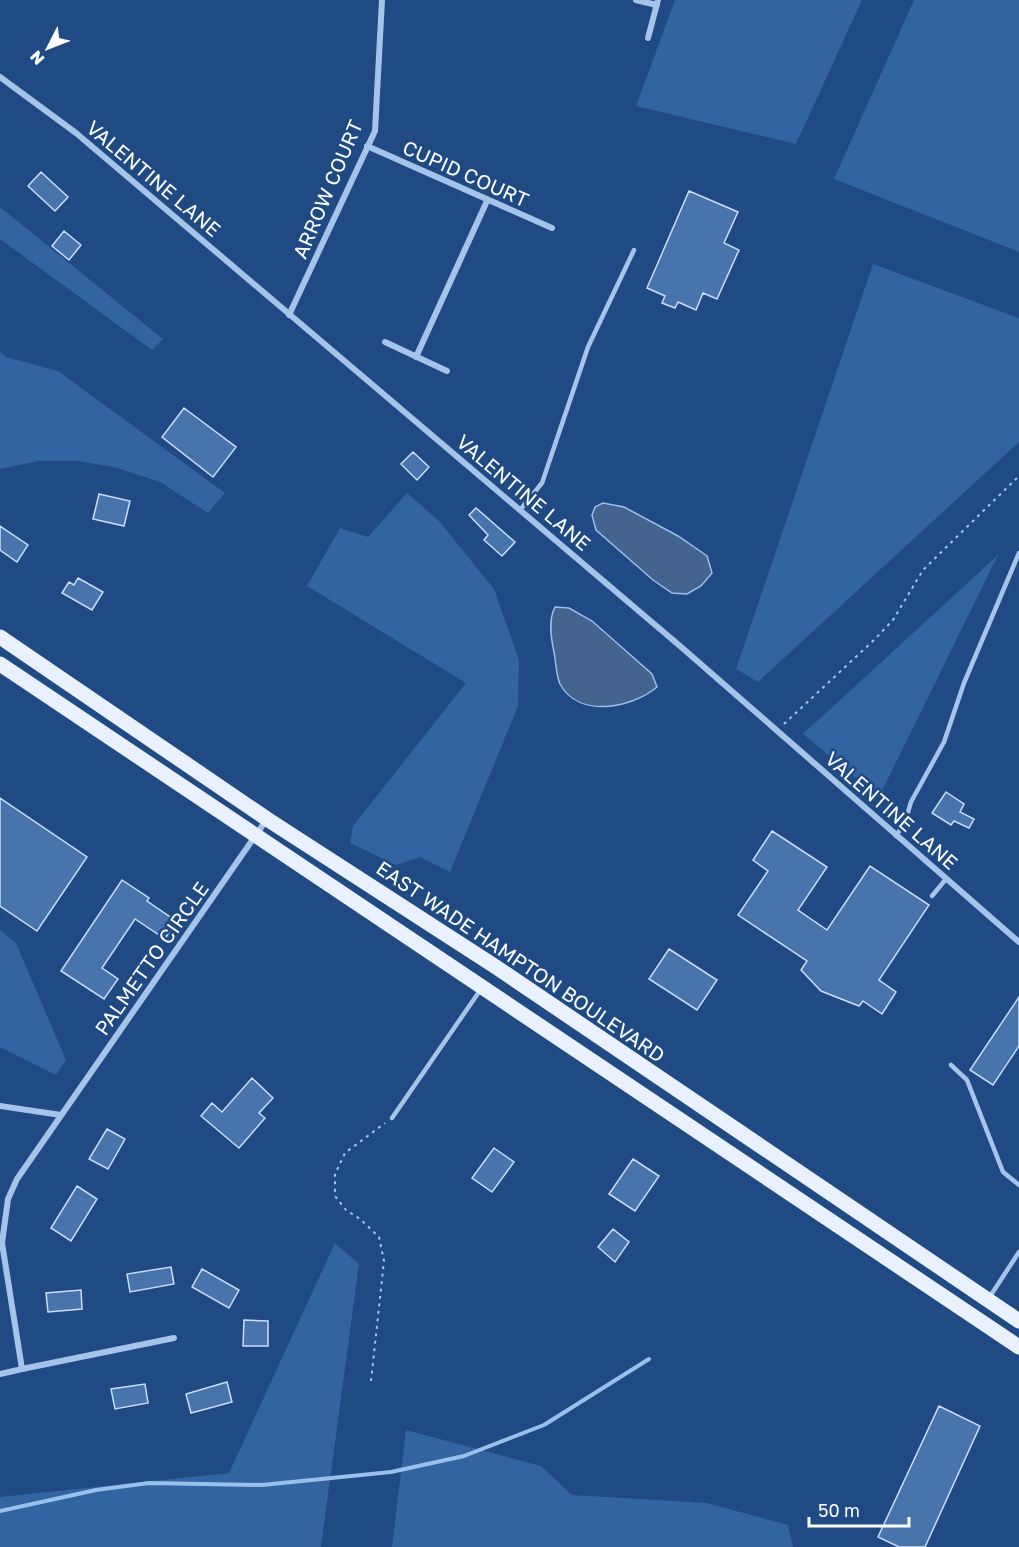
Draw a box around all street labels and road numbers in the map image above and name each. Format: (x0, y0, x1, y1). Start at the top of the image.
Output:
street label: VALENTINE LANE (82, 115, 226, 241)
street label: ARROW COURT (287, 116, 367, 262)
street label: CUPID COURT (399, 135, 533, 211)
street label: VALENTINE LANE (452, 429, 596, 555)
street label: VALENTINE LANE (821, 746, 963, 874)
street label: EAST WADE HAMPTON BOULEVARD (372, 855, 670, 1067)
street label: PALMETTO CIRCLE (89, 877, 213, 1039)

